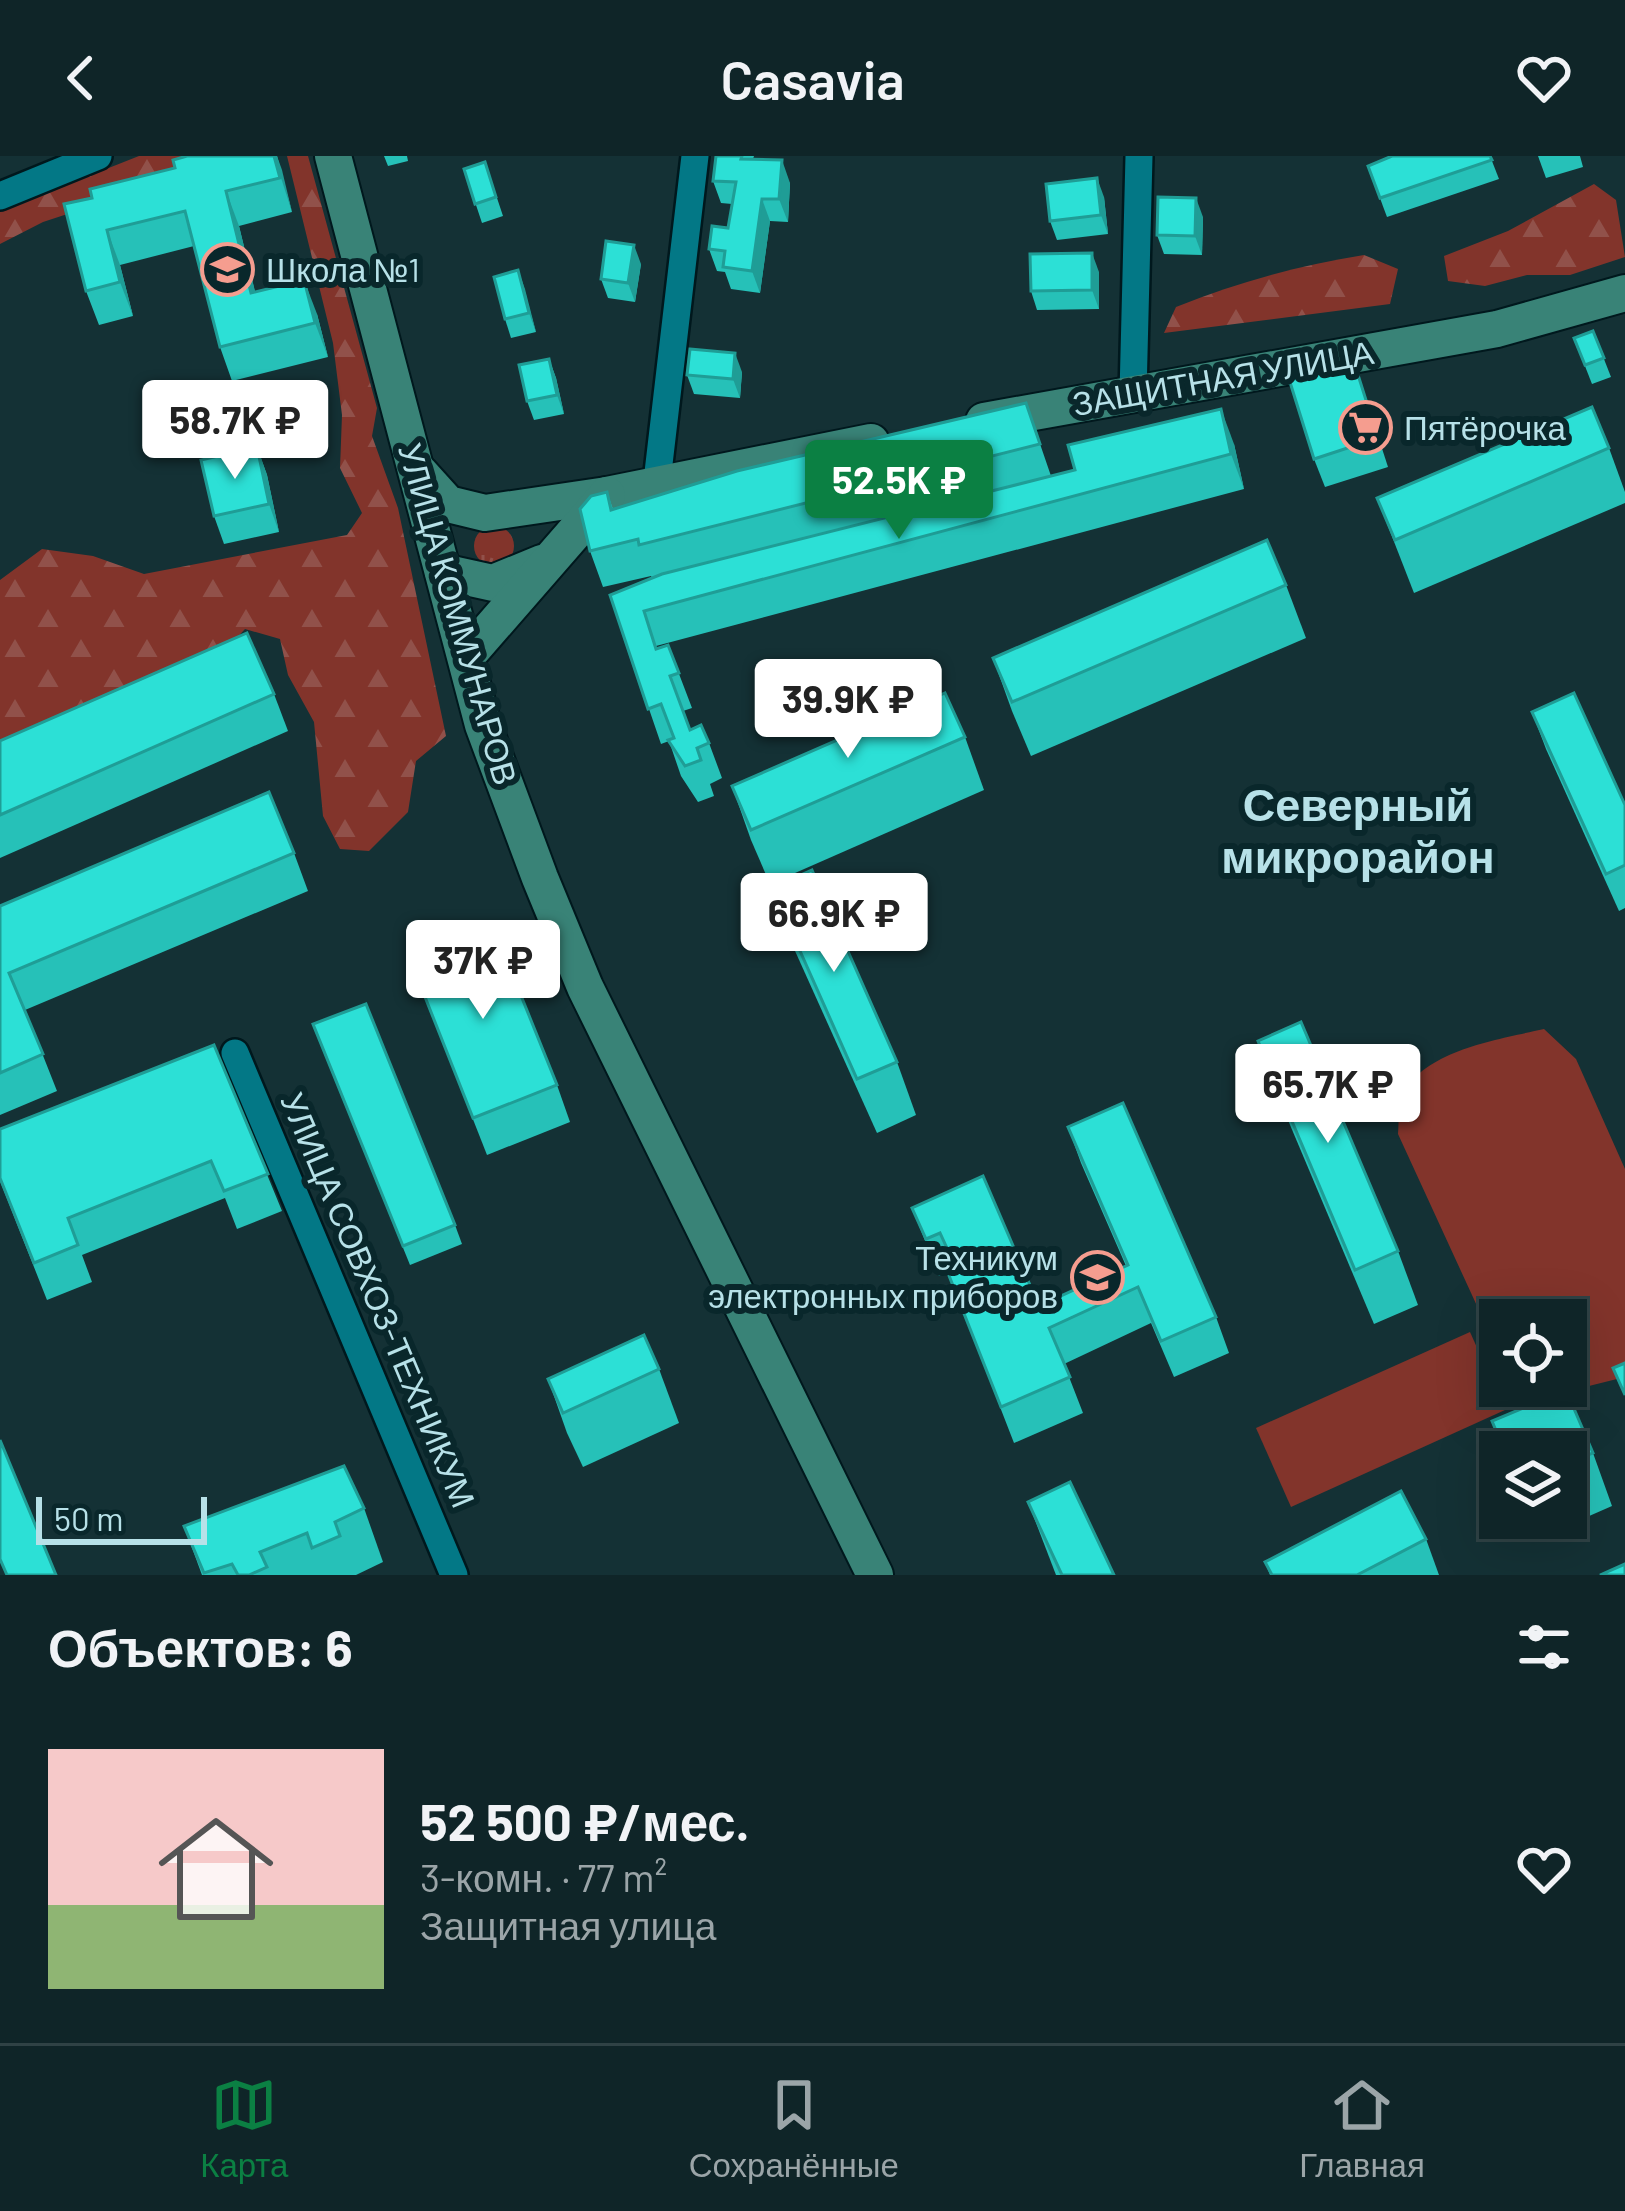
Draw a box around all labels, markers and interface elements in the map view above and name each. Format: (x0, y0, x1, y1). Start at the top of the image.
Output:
icon: back (48, 45, 114, 111)
icon: heart (1511, 45, 1577, 111)
text: Casavia (720, 46, 905, 111)
school or university icon: Школа №1 (199, 242, 255, 298)
place label: Школа №1 (266, 249, 420, 289)
street label: ЗАЩИТНАЯ УЛИЦА (1069, 331, 1376, 423)
pin: 58.7K ₽ (124, 380, 346, 482)
text: 58.7K ₽ (169, 395, 301, 442)
supermarket icon: Пятёрочка (1337, 400, 1393, 456)
place label: Пятёрочка (1404, 407, 1566, 447)
street label: УЛИЦА КОММУНАРОВ (391, 438, 527, 789)
pin: 52.5K ₽ (788, 440, 1010, 542)
text: 52.5K ₽ (832, 455, 966, 502)
pin: 39.9K ₽ (737, 659, 959, 761)
text: 39.9K ₽ (782, 674, 914, 721)
district label: Северный микрорайон (1221, 776, 1495, 882)
pin: 66.9K ₽ (723, 873, 945, 975)
text: 66.9K ₽ (768, 888, 900, 935)
pin: 37K ₽ (399, 920, 567, 1022)
text: 37K ₽ (433, 935, 533, 982)
pin: 65.7K ₽ (1217, 1044, 1439, 1146)
text: 65.7K ₽ (1262, 1059, 1394, 1106)
street label: УЛИЦА СОВХОЗ-ТЕХНИКУМ (273, 1086, 485, 1513)
place label: Техникум электронных приборов (708, 1237, 1058, 1315)
school or university icon: Техникум электронных приборов (1069, 1249, 1125, 1305)
map controls (1479, 1299, 1587, 1539)
button: locate (1479, 1299, 1587, 1407)
button: layers (1479, 1431, 1587, 1539)
scale bar (36, 1491, 207, 1544)
text: 50 m (54, 1498, 124, 1538)
icon: filters (1511, 1614, 1577, 1680)
text: Объектов: 6 (48, 1616, 353, 1677)
text: 52 500 ₽/мес. (420, 1790, 750, 1851)
icon: home (144, 1797, 288, 1941)
icon: heart (1511, 1836, 1577, 1902)
text: 3-комн. · 77 m² (420, 1853, 667, 1900)
text: Защитная улица (420, 1901, 716, 1948)
tab: Карта (200, 2072, 288, 2185)
tab: Сохранённые (689, 2072, 899, 2185)
tab: Главная (1299, 2072, 1425, 2185)

